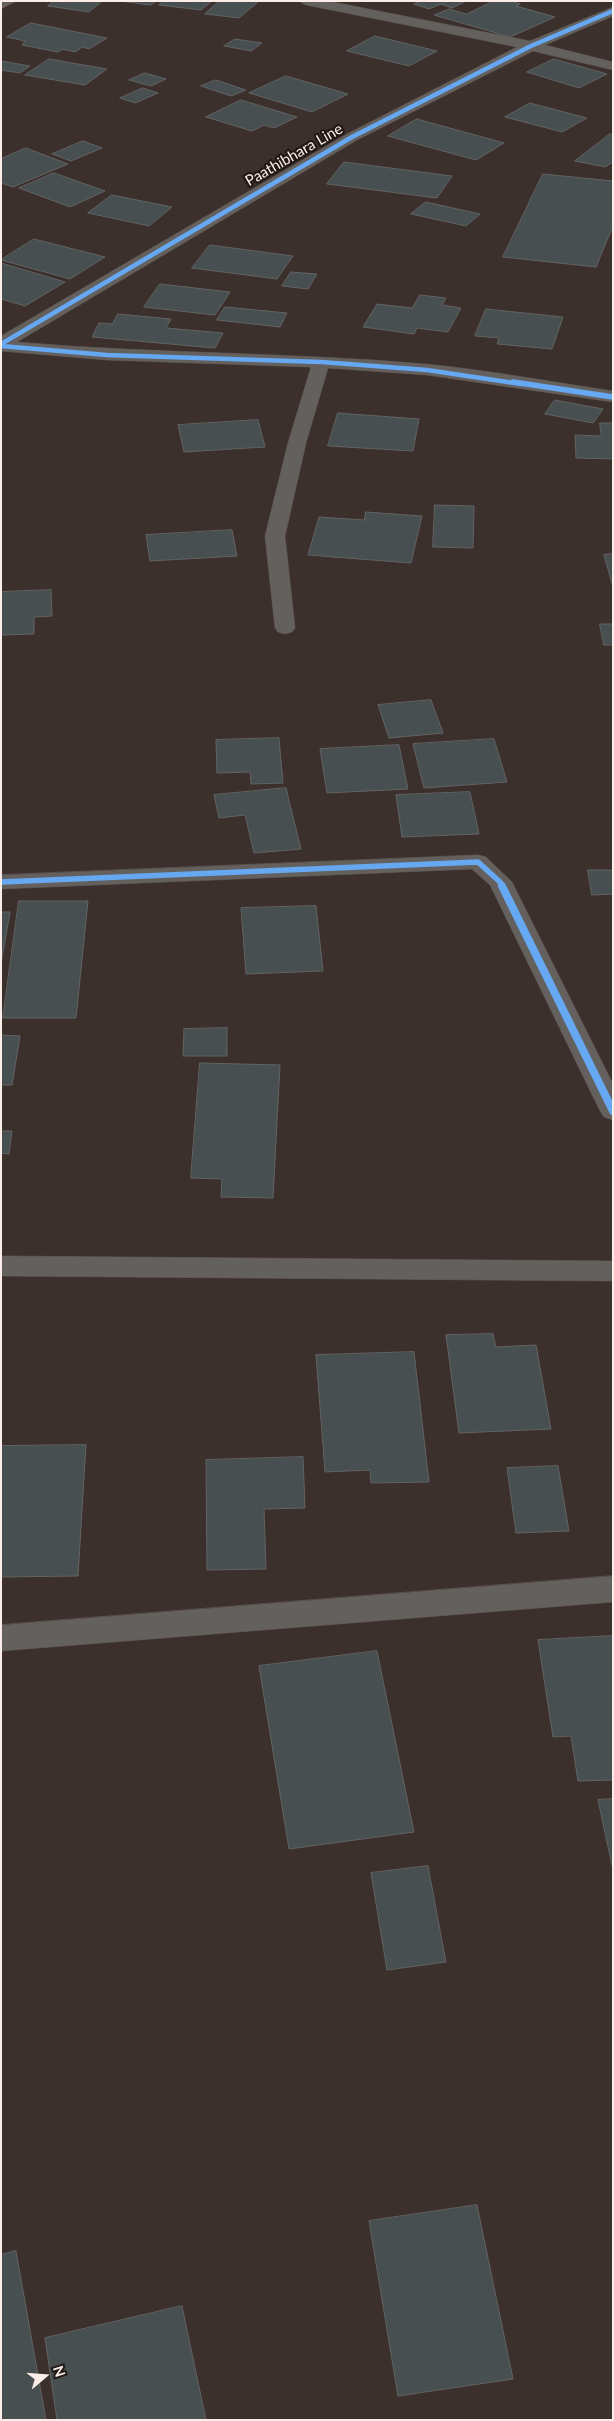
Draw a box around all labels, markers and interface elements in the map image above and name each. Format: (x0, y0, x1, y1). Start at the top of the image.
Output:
street label: Paathibhara Line (242, 120, 346, 190)
north arrow (20, 2351, 70, 2401)
text: N (50, 2363, 69, 2379)

